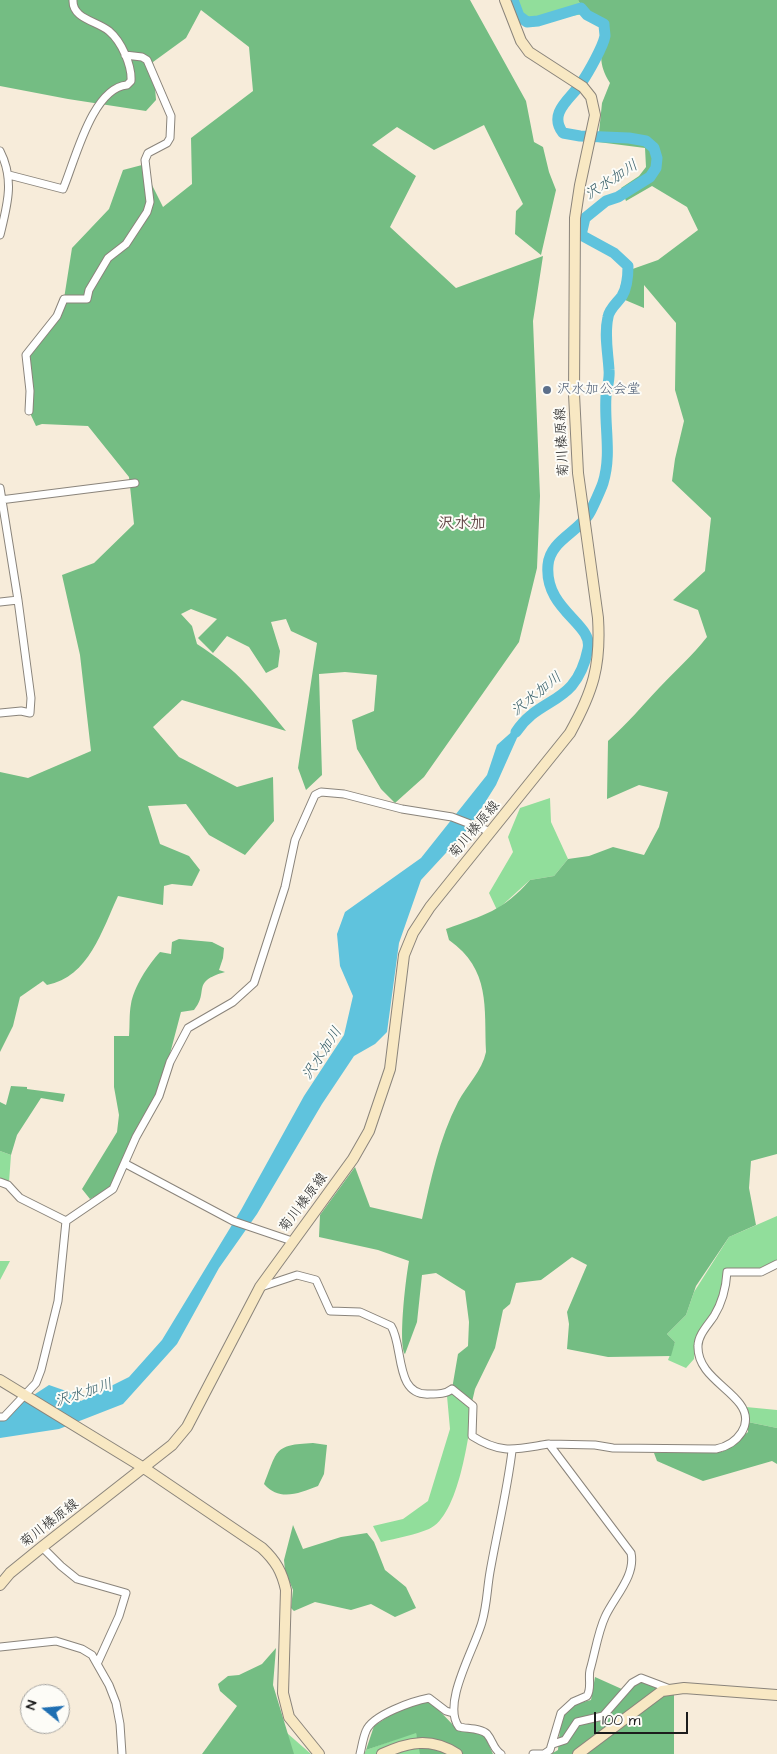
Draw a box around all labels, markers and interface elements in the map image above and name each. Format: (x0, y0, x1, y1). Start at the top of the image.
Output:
water label: 沢水加川 (582, 157, 642, 205)
place label: 沢水加公会堂 (557, 382, 641, 398)
marker: 沢水加公会堂 (541, 384, 553, 396)
street label: 菊川榛原線 (553, 407, 573, 477)
district label: 沢水加 (438, 515, 486, 535)
water label: 沢水加川 (508, 669, 566, 721)
street label: 菊川榛原線 (446, 798, 504, 862)
water label: 沢水加川 (299, 1024, 347, 1084)
street label: 菊川榛原線 (276, 1170, 332, 1236)
water label: 沢水加川 (53, 1376, 115, 1412)
street label: 菊川榛原線 (17, 1496, 83, 1552)
north arrow (20, 1684, 70, 1734)
text: N (21, 1698, 42, 1712)
scale bar (597, 1702, 691, 1734)
text: 100 m (602, 1710, 641, 1731)

